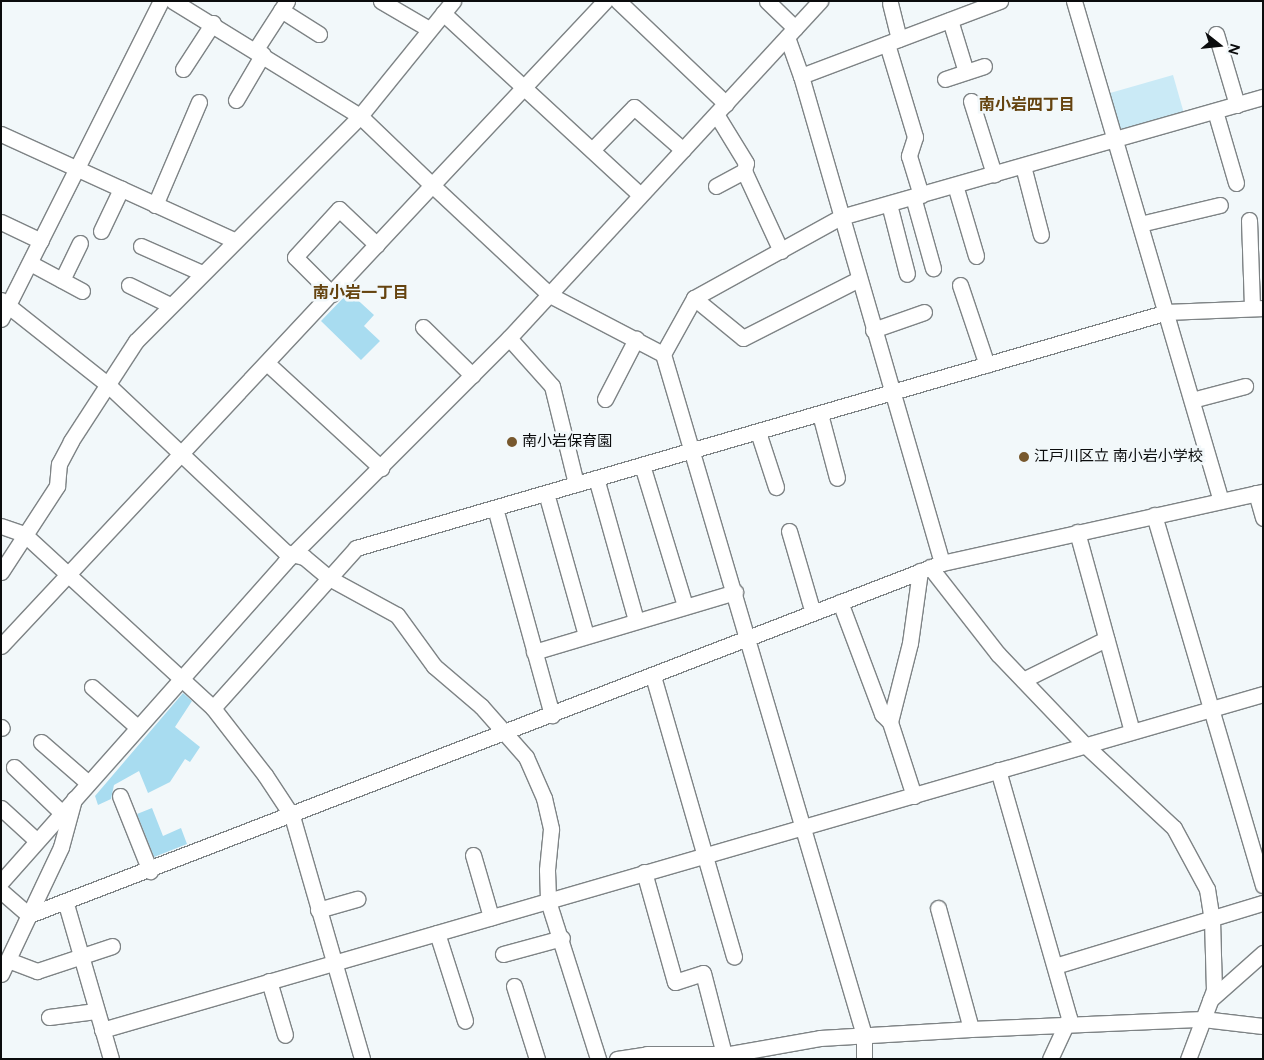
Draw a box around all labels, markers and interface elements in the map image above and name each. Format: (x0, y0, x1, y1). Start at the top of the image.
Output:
north arrow (1194, 20, 1244, 70)
text: N (1224, 42, 1244, 57)
district label: 南小岩四丁目 (979, 95, 1075, 115)
district label: 南小岩一丁目 (313, 283, 409, 303)
place label: 南小岩保育園 (522, 433, 612, 451)
marker: 南小岩保育園 (506, 436, 518, 448)
place label: 江戸川区立 南小岩小学校 (1034, 448, 1203, 466)
marker: 江戸川区立 南小岩小学校 (1018, 451, 1030, 463)

